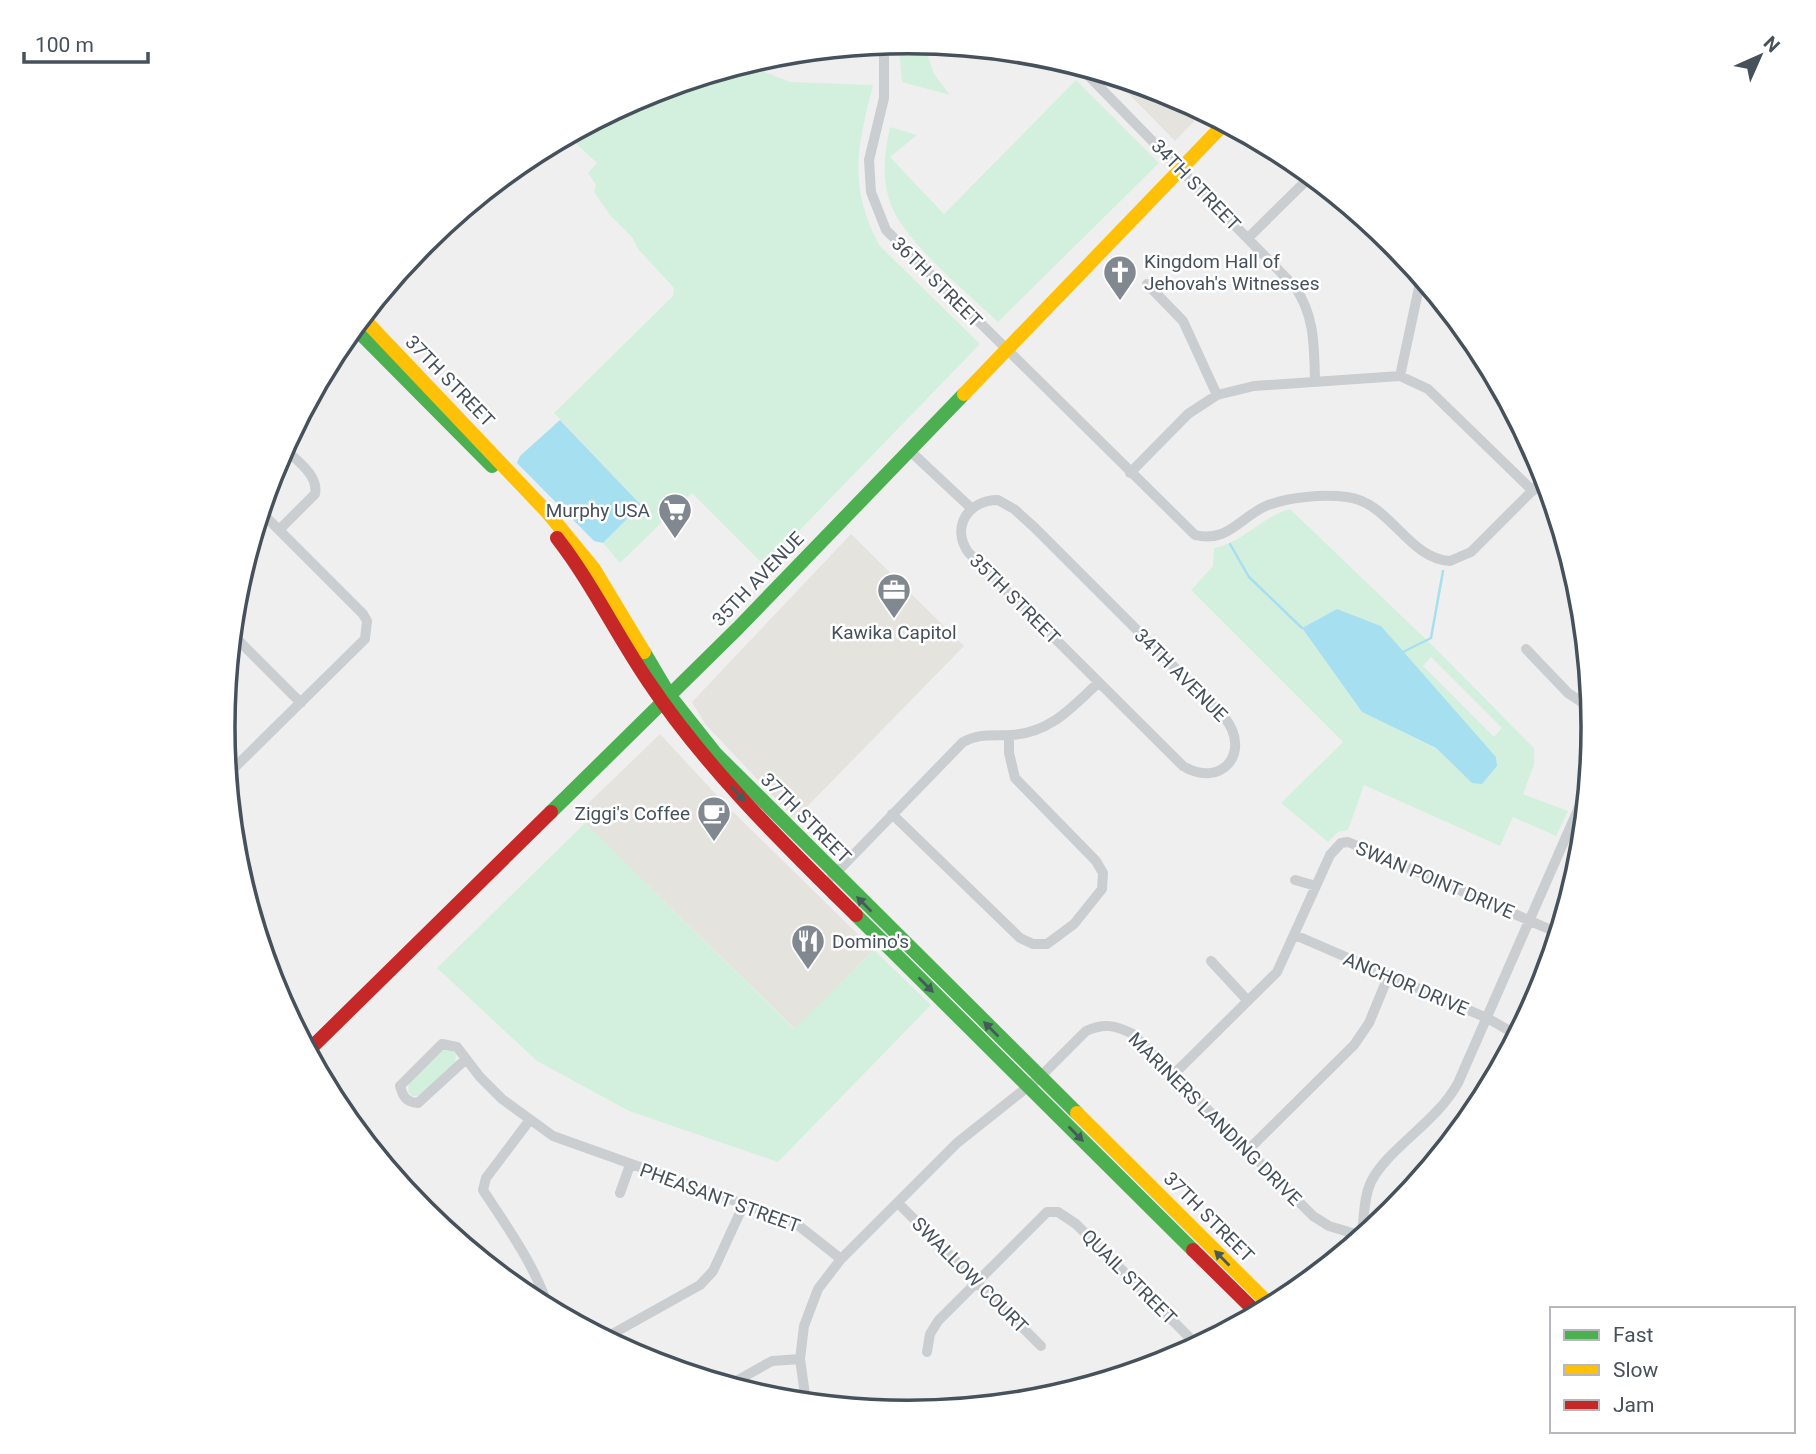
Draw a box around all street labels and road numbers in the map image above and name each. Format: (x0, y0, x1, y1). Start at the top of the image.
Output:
street label: 34TH STREET (1147, 134, 1245, 236)
street label: 36TH STREET (887, 232, 987, 332)
street label: 37TH STREET (401, 330, 499, 432)
street label: 35TH AVENUE (707, 527, 809, 631)
street label: 35TH STREET (965, 549, 1065, 649)
street label: 34TH AVENUE (1130, 624, 1232, 726)
street label: 37TH STREET (756, 768, 856, 868)
street label: SWAN POINT DRIVE (1352, 836, 1518, 924)
street label: ANCHOR DRIVE (1340, 947, 1472, 1021)
street label: MARINERS LANDING DRIVE (1124, 1028, 1307, 1211)
street label: PHEASANT STREET (637, 1158, 803, 1238)
street label: 37TH STREET (1159, 1167, 1259, 1267)
street label: SWALLOW COURT (907, 1212, 1033, 1338)
street label: QUAIL STREET (1077, 1225, 1181, 1329)

